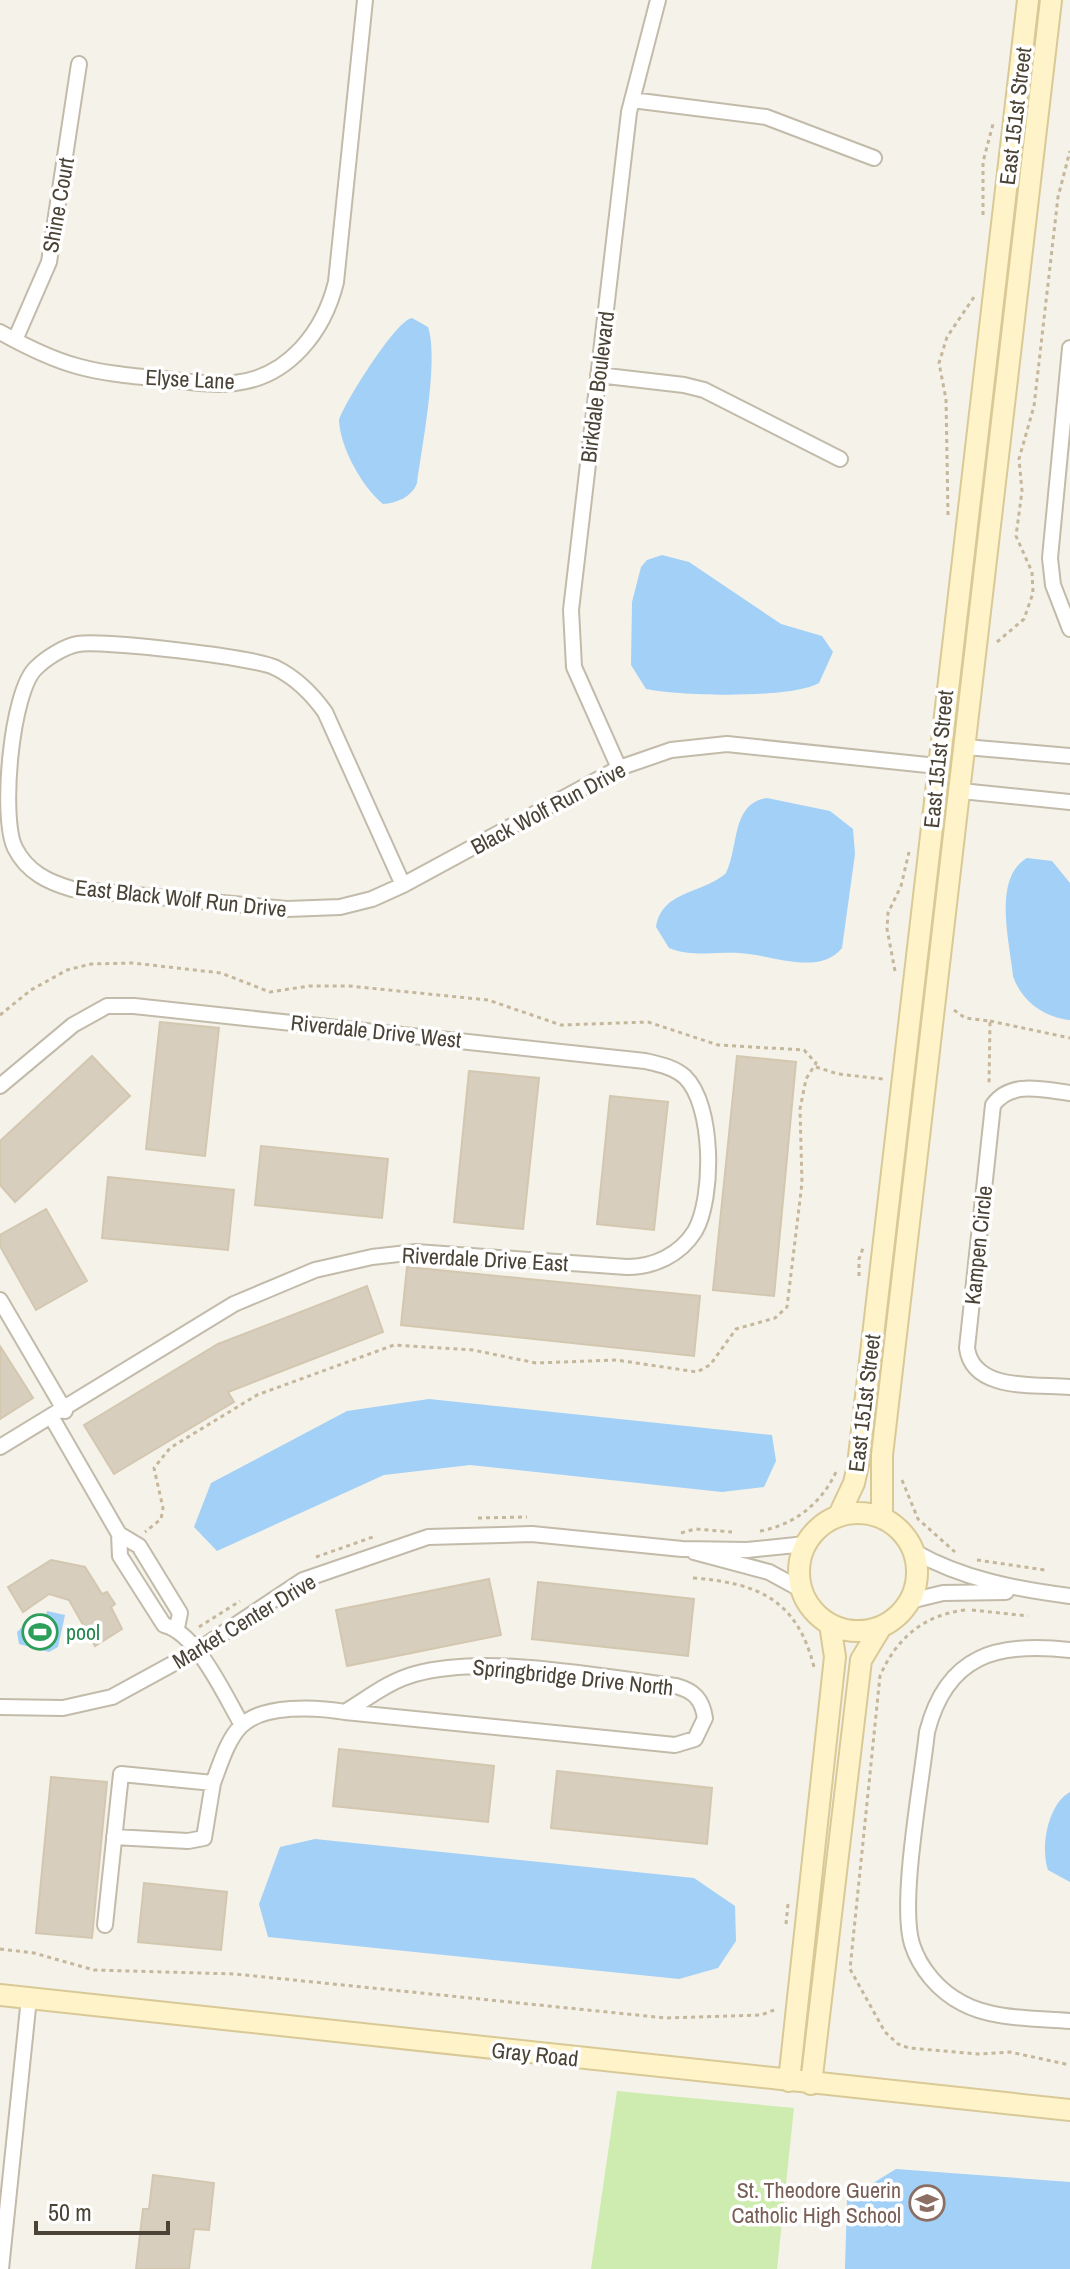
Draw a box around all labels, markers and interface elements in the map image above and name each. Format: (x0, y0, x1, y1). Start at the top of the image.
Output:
street label: East 151st Street (992, 45, 1038, 187)
street label: Shine Court (35, 155, 81, 255)
street label: Birkdale Boulevard (573, 310, 621, 464)
street label: Elyse Lane (145, 362, 235, 396)
street label: East 151st Street (916, 689, 960, 829)
street label: Black Wolf Run Drive (465, 755, 631, 861)
street label: East Black Wolf Run Drive (74, 872, 288, 924)
street label: Riverdale Drive West (289, 1007, 463, 1055)
street label: Kampen Circle (957, 1184, 999, 1306)
street label: Riverdale Drive East (401, 1240, 569, 1278)
street label: East 151st Street (841, 1332, 887, 1474)
street label: Market Center Drive (167, 1566, 321, 1676)
sports icon: pool (21, 1613, 59, 1651)
place label: pool (66, 1617, 100, 1647)
street label: Springbridge Drive North (471, 1652, 675, 1702)
street label: Gray Road (490, 2035, 580, 2073)
place label: St. Theodore Guerin Catholic High School (732, 2175, 901, 2230)
school or university icon: St. Theodore Guerin Catholic High School (908, 2184, 946, 2222)
scale bar (36, 2185, 168, 2235)
text: 50 m (48, 2196, 92, 2228)

